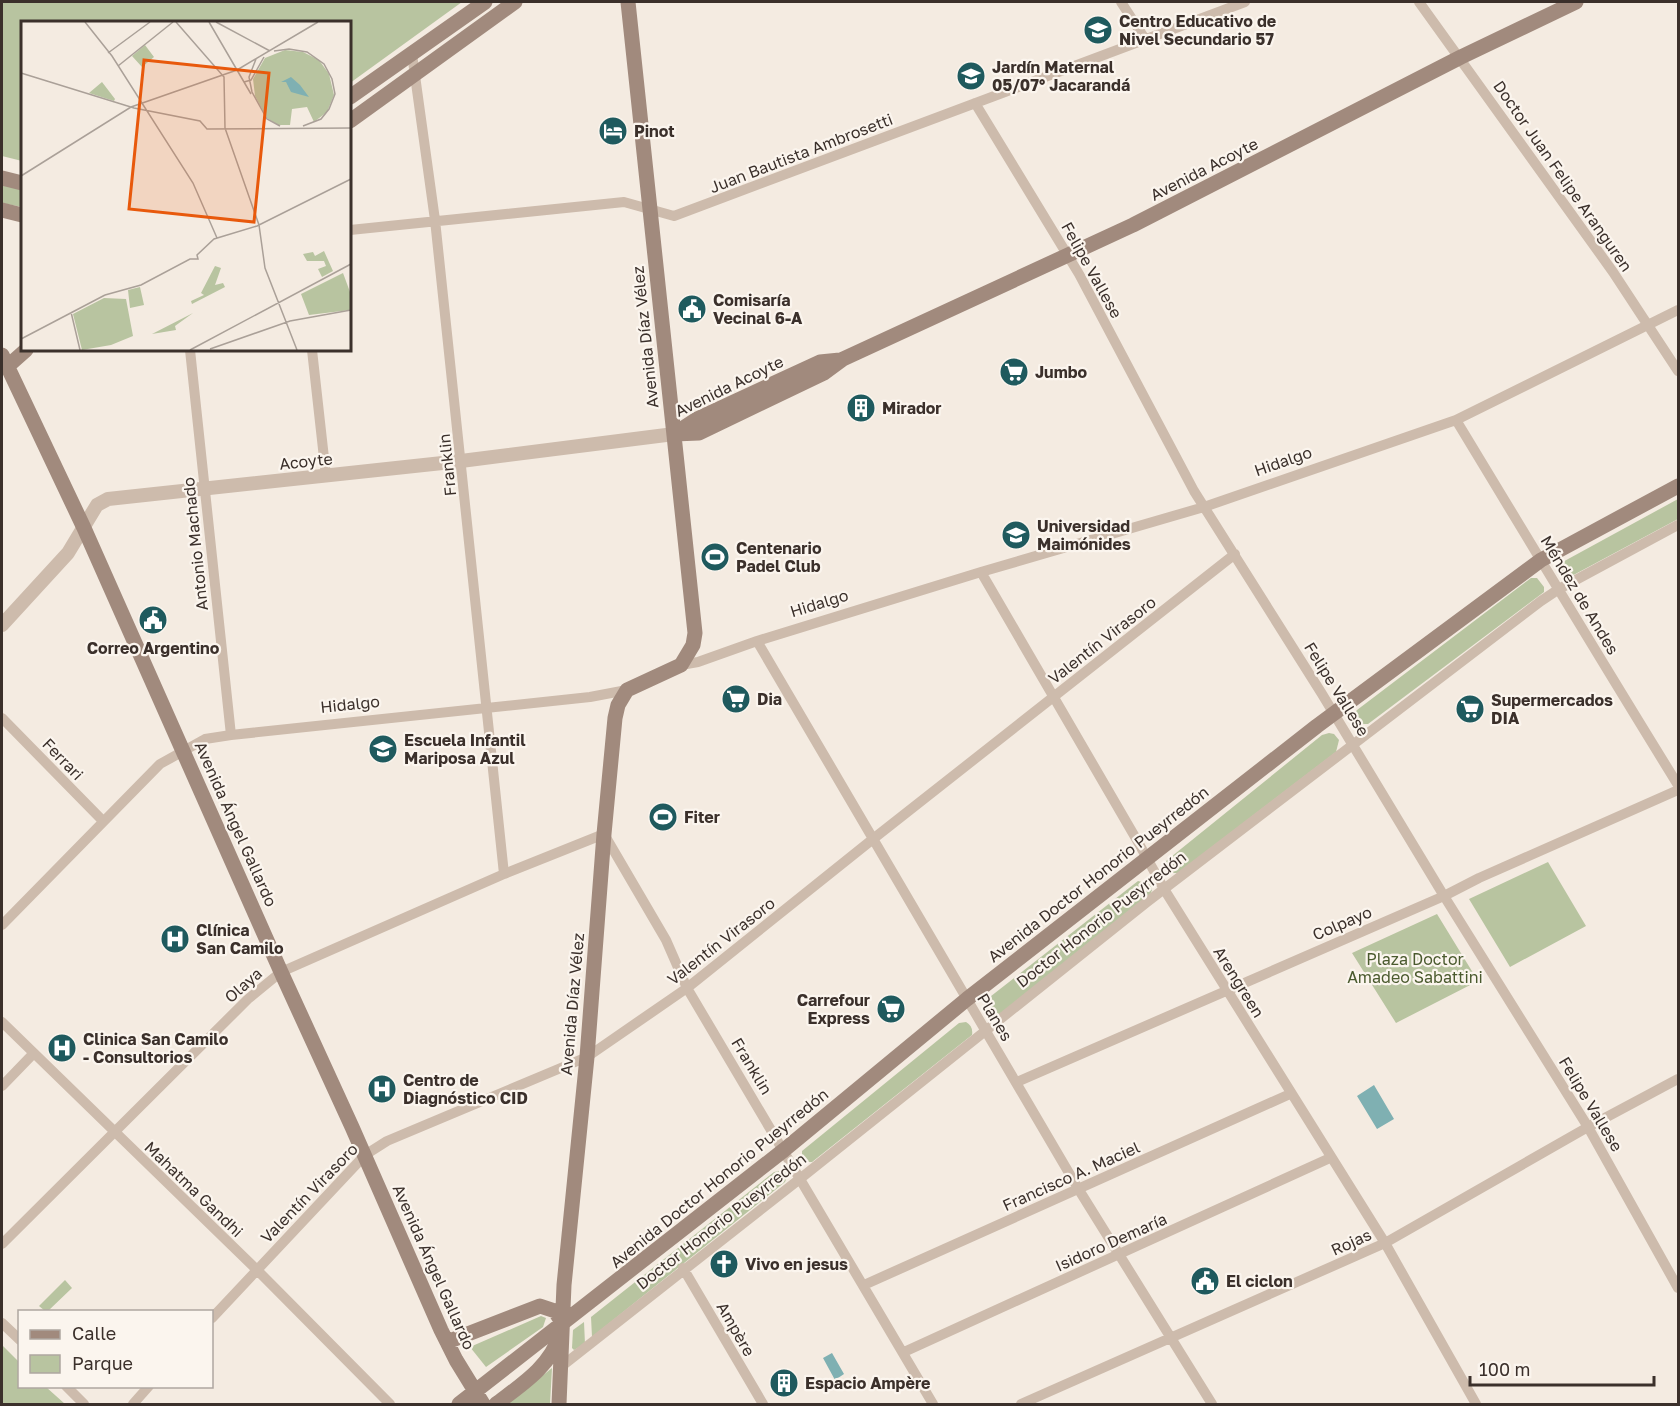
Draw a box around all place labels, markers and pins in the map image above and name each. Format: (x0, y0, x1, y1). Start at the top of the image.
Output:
place label: Centro Educativo de Nivel Secundario 57 (1119, 11, 1276, 49)
school or university icon: Centro Educativo de Nivel Secundario 57 (1082, 14, 1114, 46)
place label: Jardín Maternal 05/07° Jacarandá (992, 57, 1130, 95)
school or university icon: Jardín Maternal 05/07° Jacarandá (955, 60, 987, 92)
hotel icon: Pinot (597, 115, 629, 147)
place label: Pinot (634, 121, 675, 141)
place label: Comisaría Vecinal 6-A (713, 290, 803, 328)
public building icon: Comisaría Vecinal 6-A (676, 293, 708, 325)
supermarket icon: Jumbo (998, 356, 1030, 388)
place label: Jumbo (1035, 362, 1087, 382)
building icon: Mirador (845, 392, 877, 424)
place label: Mirador (882, 398, 942, 418)
place label: Universidad Maimónides (1037, 516, 1131, 554)
school or university icon: Universidad Maimónides (1000, 519, 1032, 551)
place label: Centenario Padel Club (736, 538, 822, 576)
sports icon: Centenario Padel Club (699, 541, 731, 573)
public building icon: Correo Argentino (137, 604, 169, 636)
place label: Correo Argentino (87, 638, 220, 658)
supermarket icon: Dia (720, 683, 752, 715)
place label: Dia (757, 689, 782, 709)
place label: Supermercados DIA (1491, 690, 1613, 728)
supermarket icon: Supermercados DIA (1454, 693, 1486, 725)
place label: Escuela Infantil Mariposa Azul (404, 730, 526, 768)
school or university icon: Escuela Infantil Mariposa Azul (367, 733, 399, 765)
sports icon: Fiter (647, 801, 679, 833)
place label: Fiter (684, 807, 720, 827)
place label: Clínica San Camilo (196, 920, 284, 958)
hospital icon: Clínica San Camilo (159, 923, 191, 955)
place label: Carrefour Express (797, 990, 870, 1028)
supermarket icon: Carrefour Express (875, 993, 907, 1025)
place label: Clinica San Camilo - Consultorios (83, 1029, 229, 1067)
hospital icon: Clinica San Camilo - Consultorios (46, 1032, 78, 1064)
place label: Centro de Diagnóstico CID (403, 1070, 528, 1108)
hospital icon: Centro de Diagnóstico CID (366, 1073, 398, 1105)
church icon: Vivo en jesus (708, 1248, 740, 1280)
place label: Vivo en jesus (745, 1254, 848, 1274)
public building icon: El ciclon (1189, 1265, 1221, 1297)
place label: El ciclon (1226, 1271, 1293, 1291)
building icon: Espacio Ampère (768, 1367, 800, 1399)
place label: Espacio Ampère (805, 1373, 930, 1393)

